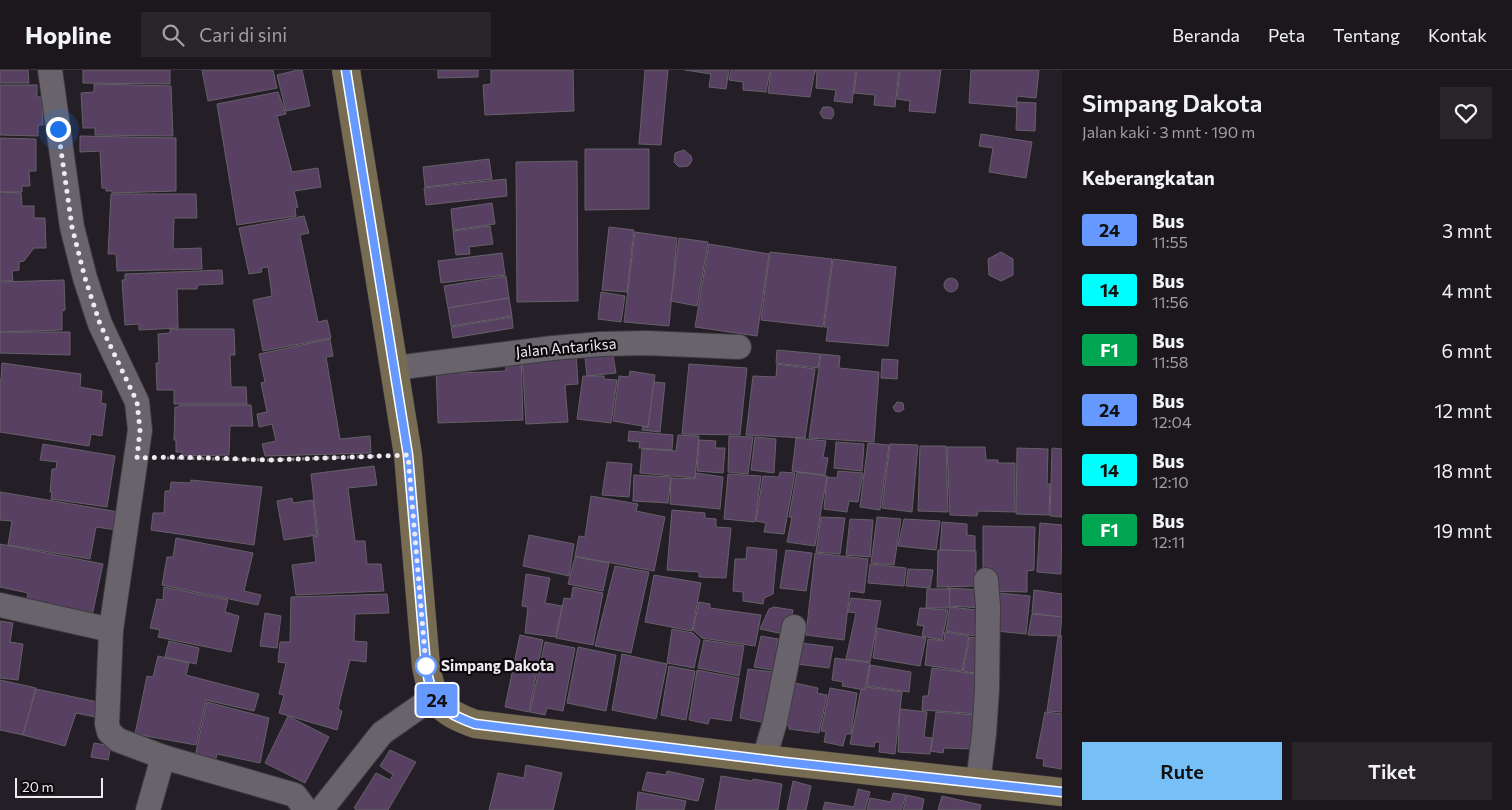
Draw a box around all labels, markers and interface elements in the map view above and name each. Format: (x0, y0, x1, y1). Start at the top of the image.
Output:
search box (141, 12, 491, 57)
text: Hopline (25, 20, 111, 49)
icon: search (159, 21, 187, 49)
text: Cari di sini (199, 23, 287, 46)
text: Beranda (1172, 24, 1240, 46)
text: Peta (1268, 24, 1305, 46)
text: Tentang (1333, 24, 1400, 46)
text: Kontak (1428, 24, 1487, 46)
button: heart (1440, 87, 1492, 139)
text: Simpang Dakota (1082, 88, 1262, 117)
your location (46, 117, 71, 142)
text: Jalan kaki · 3 mnt · 190 m (1082, 122, 1255, 141)
text: Keberangkatan (1082, 166, 1215, 189)
text: Bus (1152, 209, 1184, 232)
text: 24 (1099, 219, 1120, 241)
text: 3 mnt (1442, 219, 1492, 242)
text: 11:55 (1152, 232, 1188, 251)
text: Bus (1152, 269, 1184, 292)
text: 14 (1100, 279, 1119, 301)
text: 4 mnt (1442, 279, 1492, 302)
text: 11:56 (1152, 292, 1188, 311)
text: Bus (1152, 329, 1184, 352)
street label: Jalan Antariksa (515, 334, 617, 360)
text: F1 (1100, 339, 1119, 361)
text: 6 mnt (1442, 339, 1492, 362)
text: 11:58 (1152, 352, 1188, 371)
text: Bus (1152, 389, 1184, 412)
text: 24 (1099, 399, 1120, 421)
text: 12 mnt (1434, 399, 1492, 422)
text: 12:04 (1152, 412, 1192, 431)
text: Bus (1152, 449, 1184, 472)
text: 14 (1100, 459, 1119, 481)
text: 18 mnt (1433, 459, 1492, 482)
text: 12:10 (1152, 472, 1189, 491)
text: Bus (1152, 509, 1184, 532)
text: F1 (1100, 519, 1119, 541)
text: 19 mnt (1433, 519, 1492, 542)
text: 12:11 (1152, 532, 1185, 551)
marker: Simpang Dakota (415, 655, 437, 677)
place label: Simpang Dakota (441, 656, 554, 674)
line badge: 24 (414, 684, 460, 716)
text: 24 (426, 689, 448, 711)
button: Rute (1082, 742, 1282, 800)
button: Tiket (1292, 742, 1492, 800)
scale bar (15, 775, 102, 798)
text: 20 m (22, 778, 54, 795)

